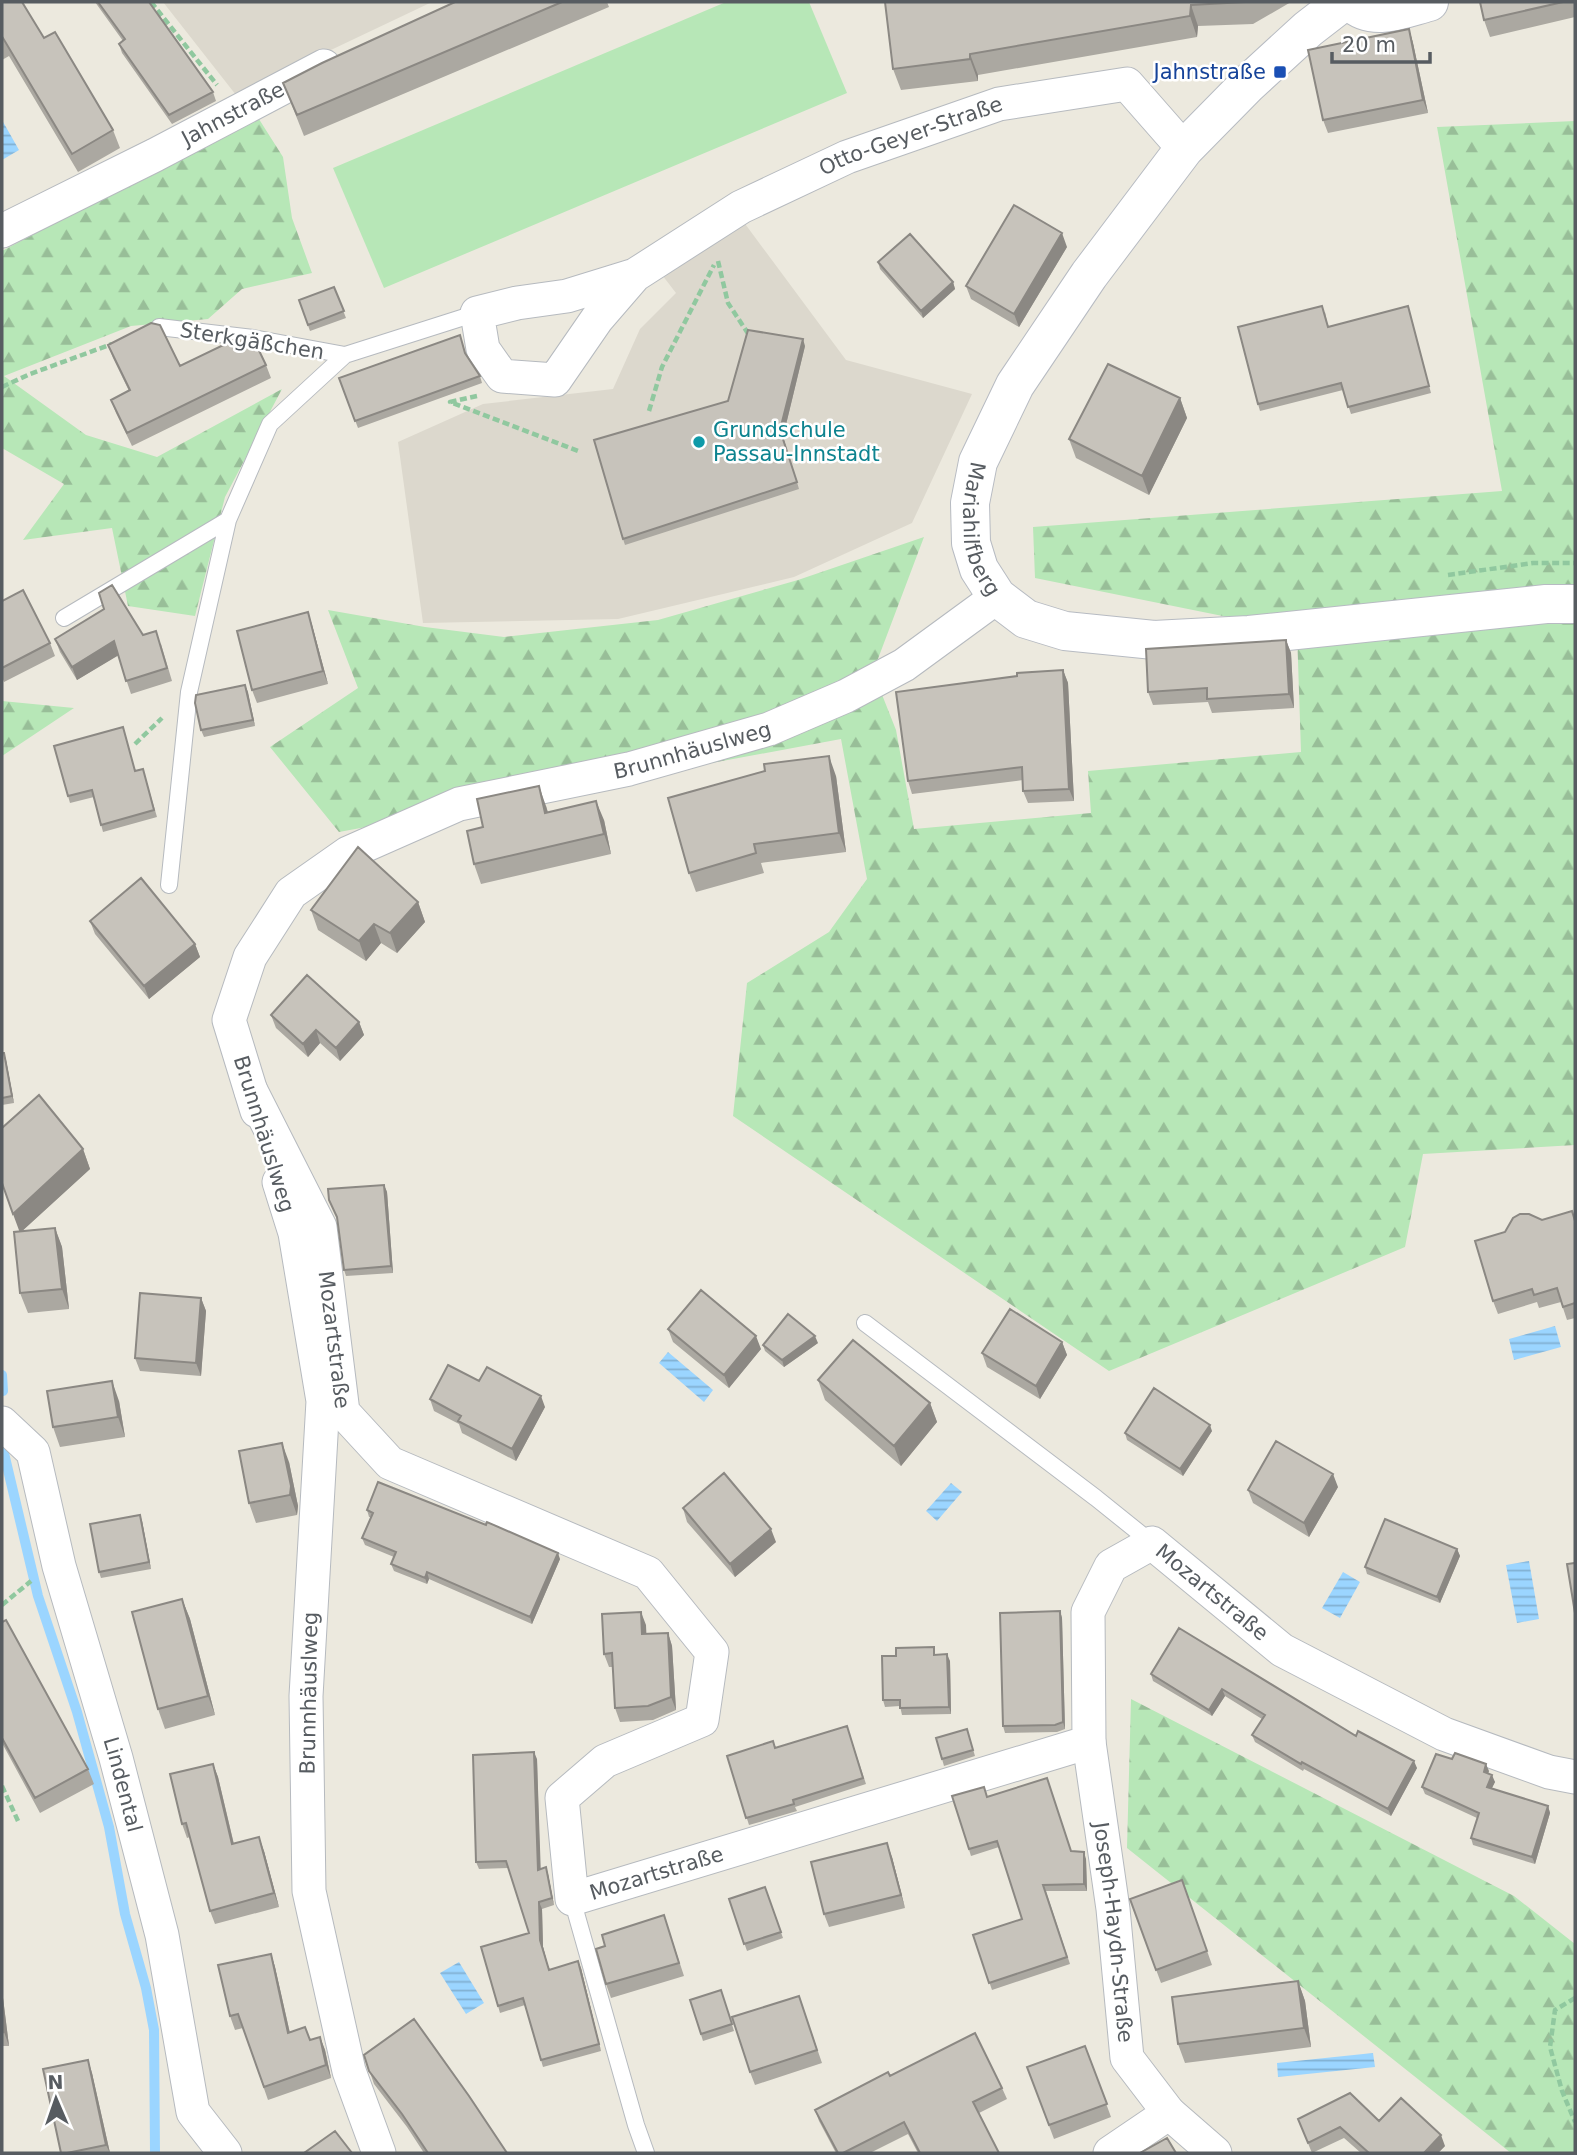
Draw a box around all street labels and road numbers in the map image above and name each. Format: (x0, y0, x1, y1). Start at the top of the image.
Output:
street label: Jahnstraße (176, 77, 288, 152)
street label: Otto-Geyer-Straße (815, 92, 1006, 180)
street label: Sterkgäßchen (178, 318, 326, 364)
street label: Mariahilfberg (958, 460, 1005, 600)
street label: Brunnhäuslweg (611, 717, 774, 784)
street label: Brunnhäuslweg (229, 1053, 299, 1215)
street label: Mozartstraße (314, 1269, 354, 1410)
street label: Mozartstraße (1151, 1539, 1273, 1646)
street label: Brunnhäuslweg (296, 1611, 322, 1775)
street label: Lindental (98, 1734, 147, 1835)
street label: Joseph-Haydn-Straße (1088, 1819, 1137, 2044)
street label: Mozartstraße (587, 1842, 726, 1905)

